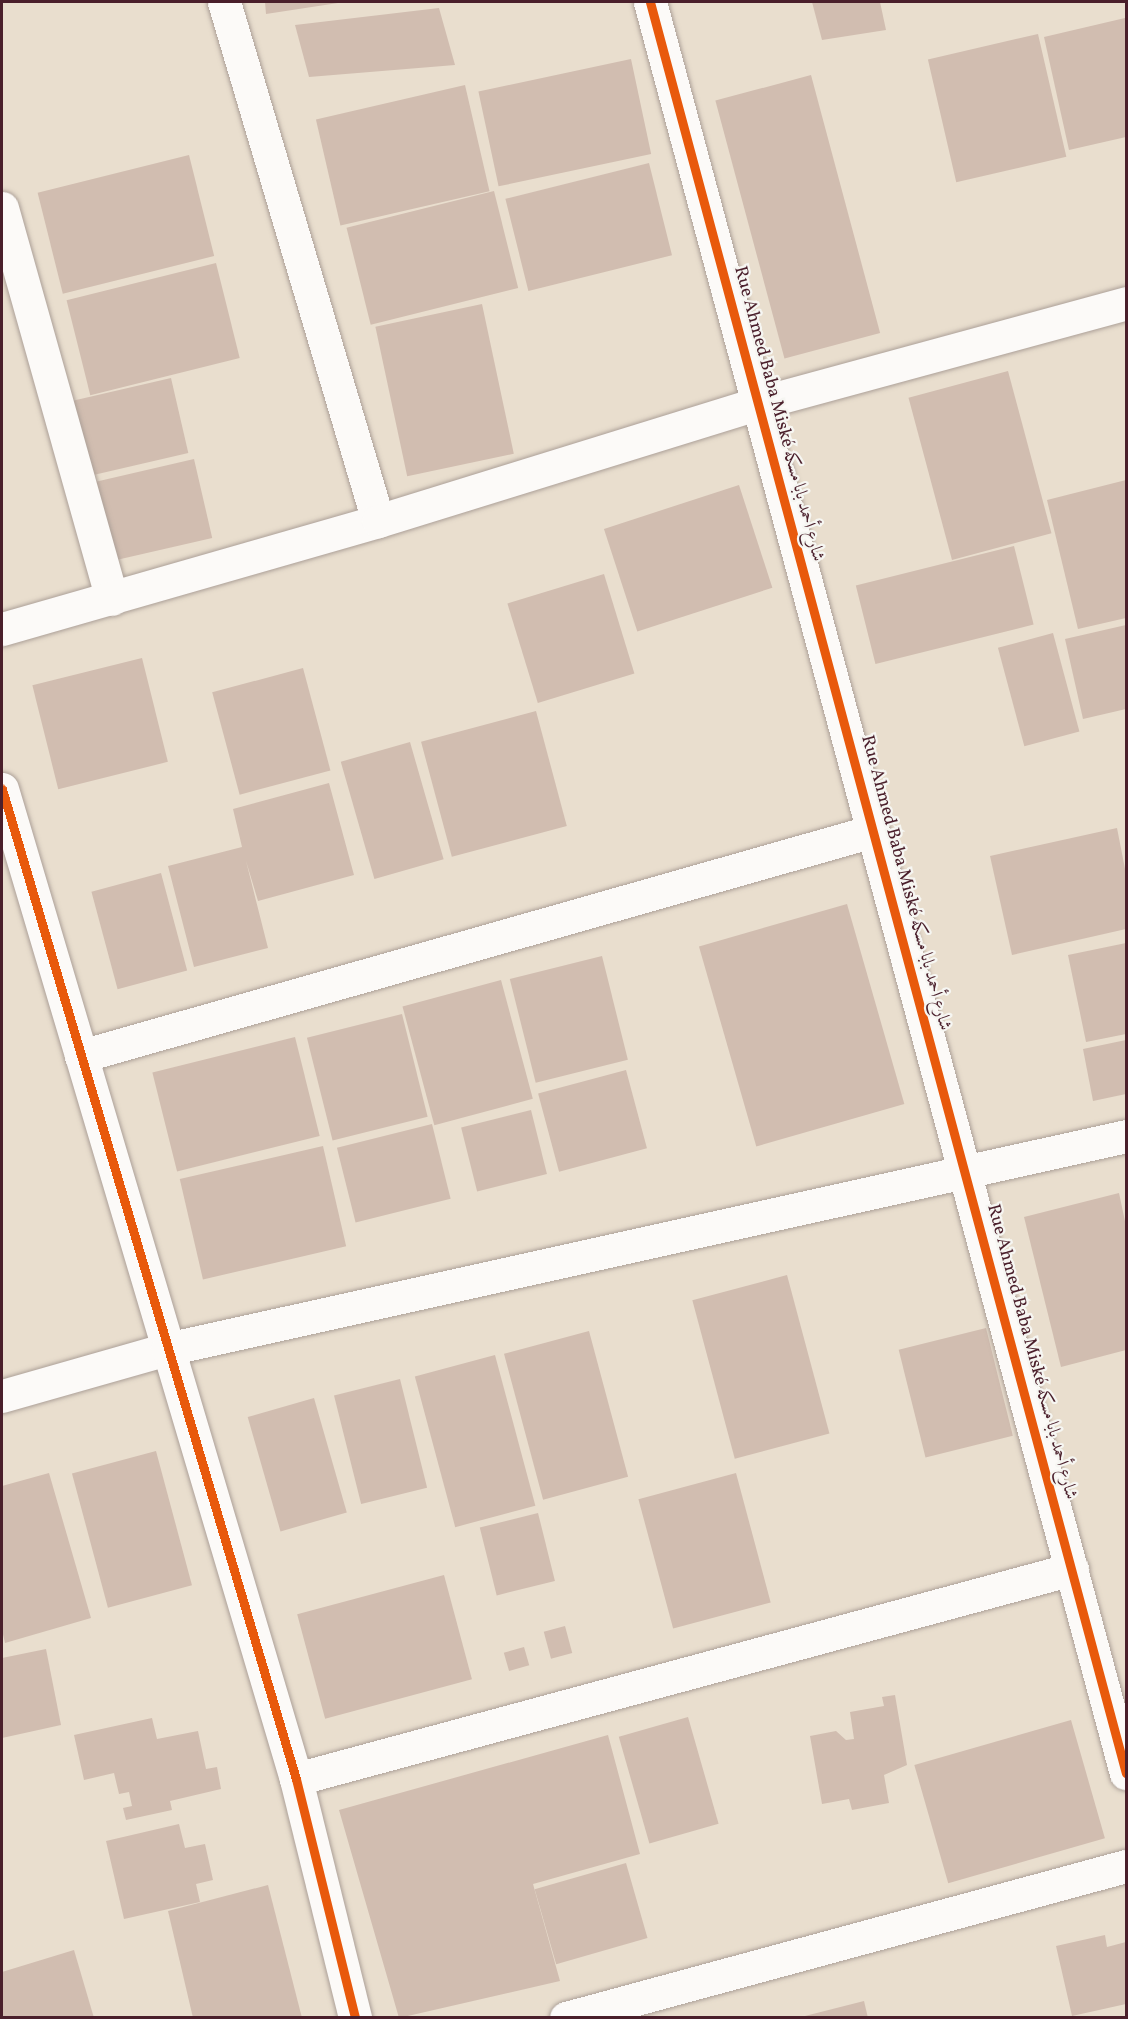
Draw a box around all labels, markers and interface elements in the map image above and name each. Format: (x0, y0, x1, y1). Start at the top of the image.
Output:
street label: Rue Ahmed Baba Miské شارع أحمد بابا مسكه (728, 264, 828, 564)
street label: Rue Ahmed Baba Miské شارع أحمد بابا مسكه (855, 733, 955, 1033)
street label: Rue Ahmed Baba Miské شارع أحمد بابا مسكه (981, 1202, 1081, 1502)

